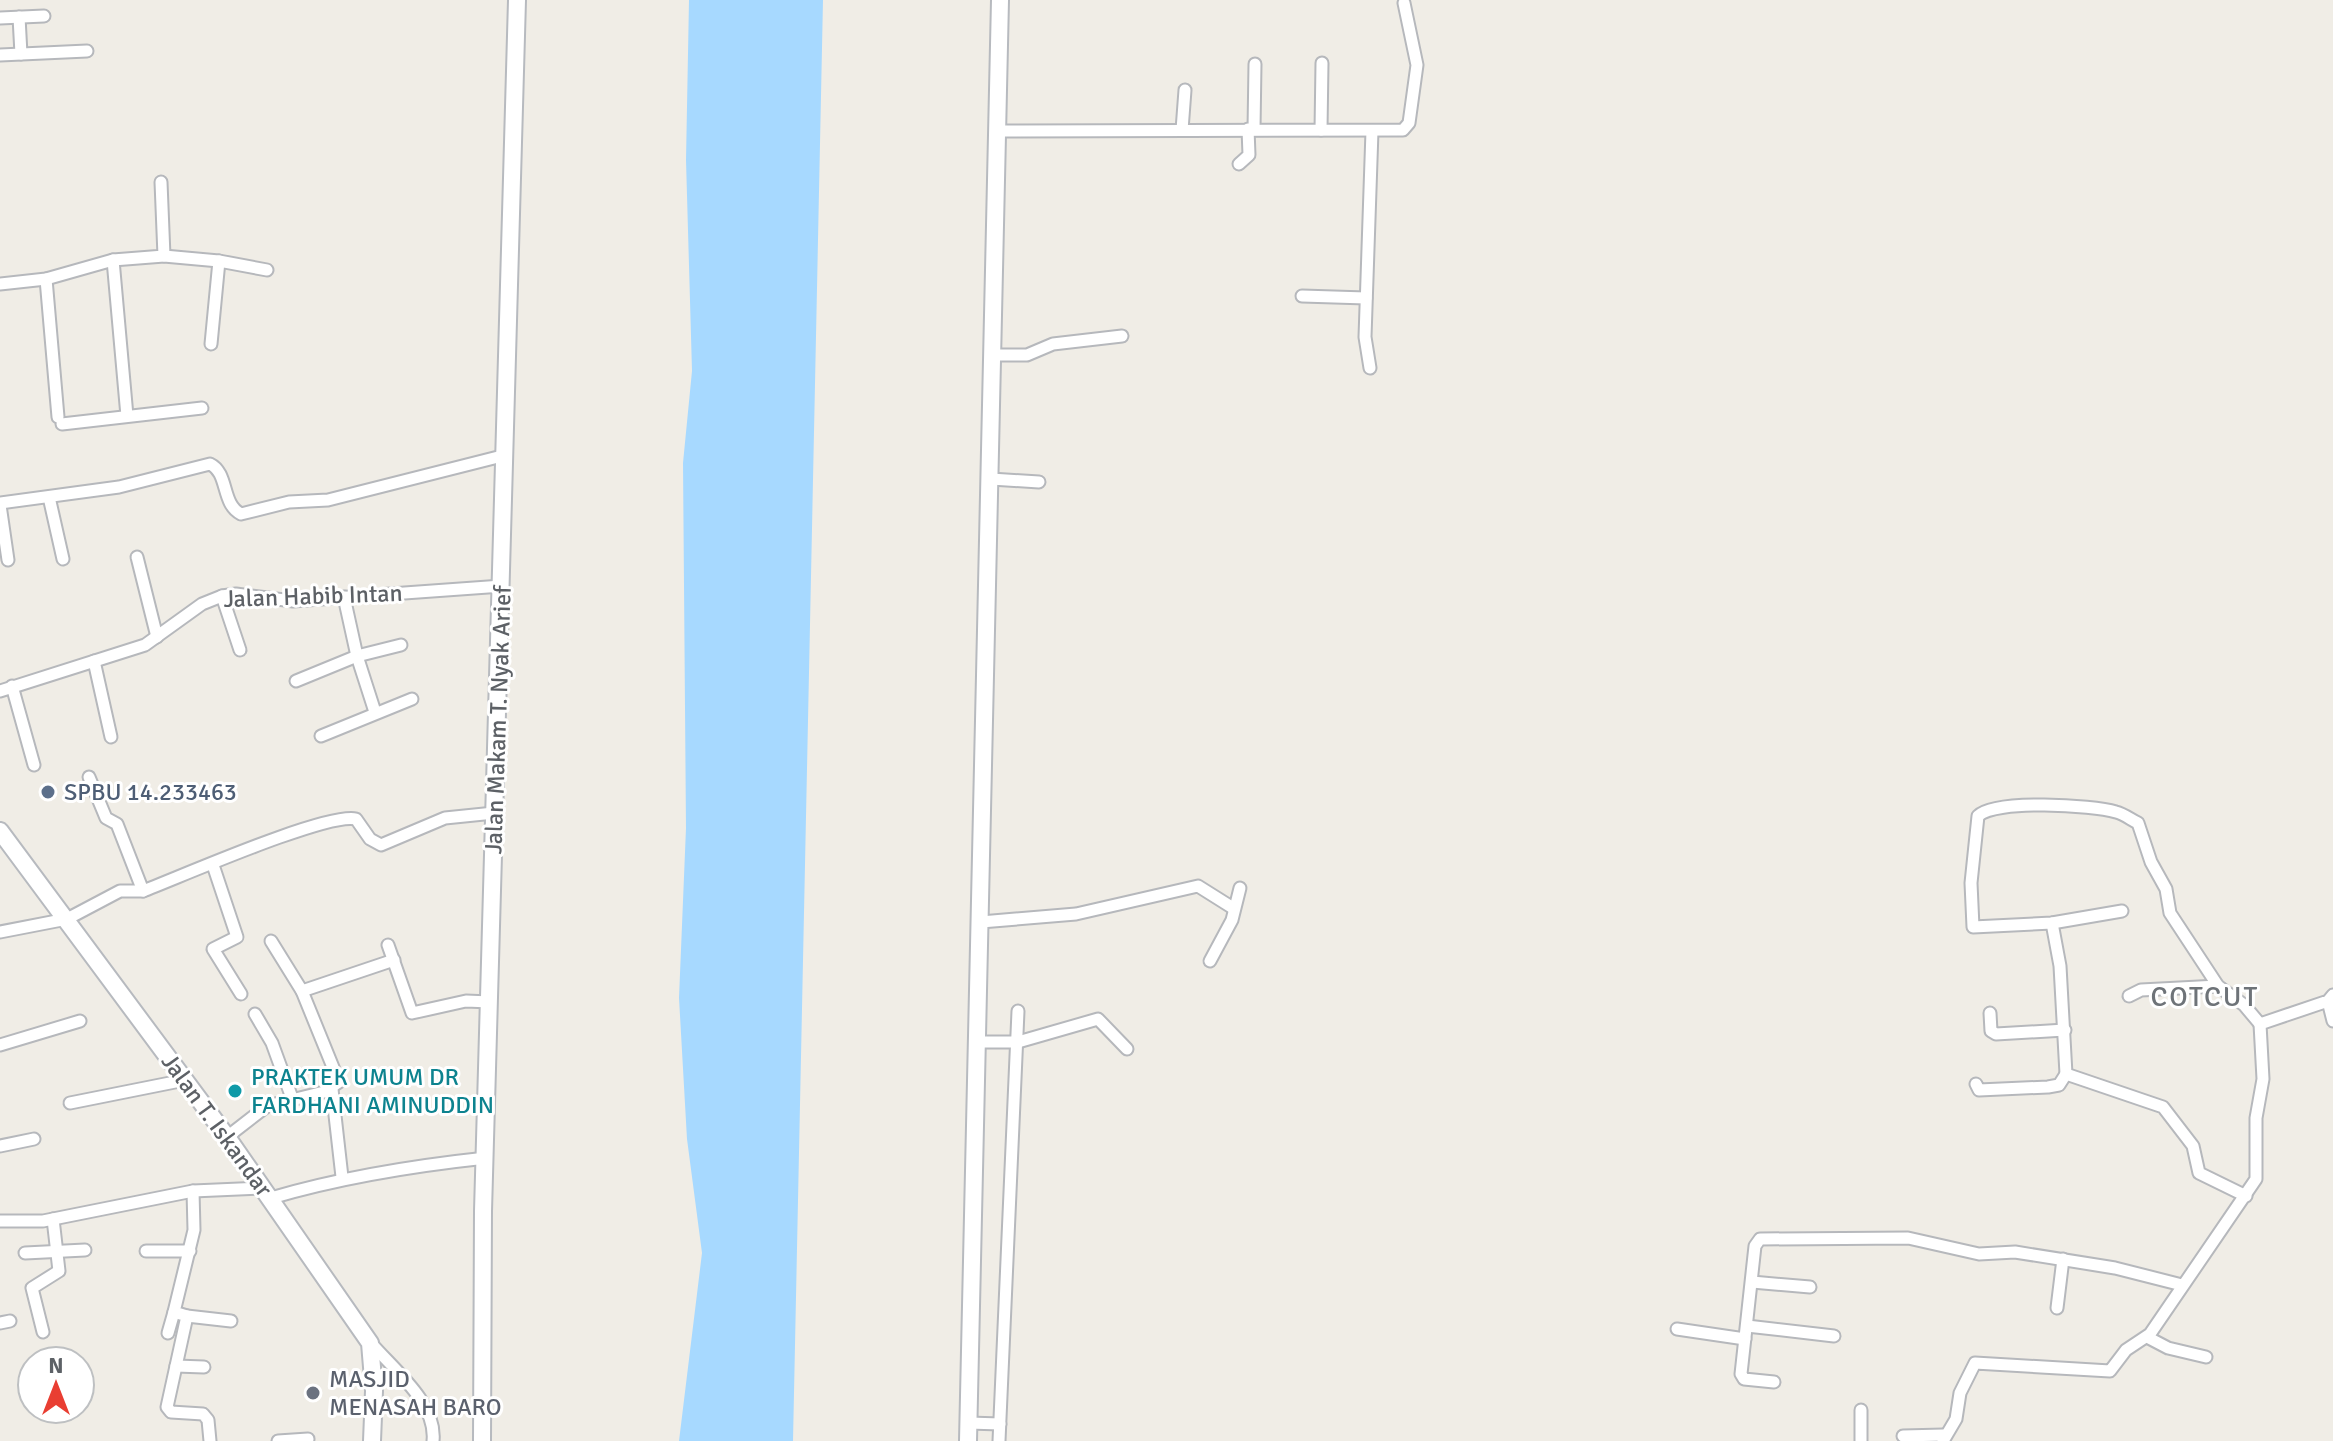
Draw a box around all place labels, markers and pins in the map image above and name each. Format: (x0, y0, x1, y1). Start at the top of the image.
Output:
place label: SPBU 14.233463 (64, 777, 237, 807)
marker: SPBU 14.233463 (39, 783, 57, 801)
place label: PRAKTEK UMUM DR FARDHANI AMINUDDIN (251, 1062, 494, 1120)
marker: PRAKTEK UMUM DR FARDHANI AMINUDDIN (226, 1082, 244, 1100)
place label: MASJID MENASAH BARO (329, 1364, 501, 1422)
marker: MASJID MENASAH BARO (304, 1384, 322, 1402)

